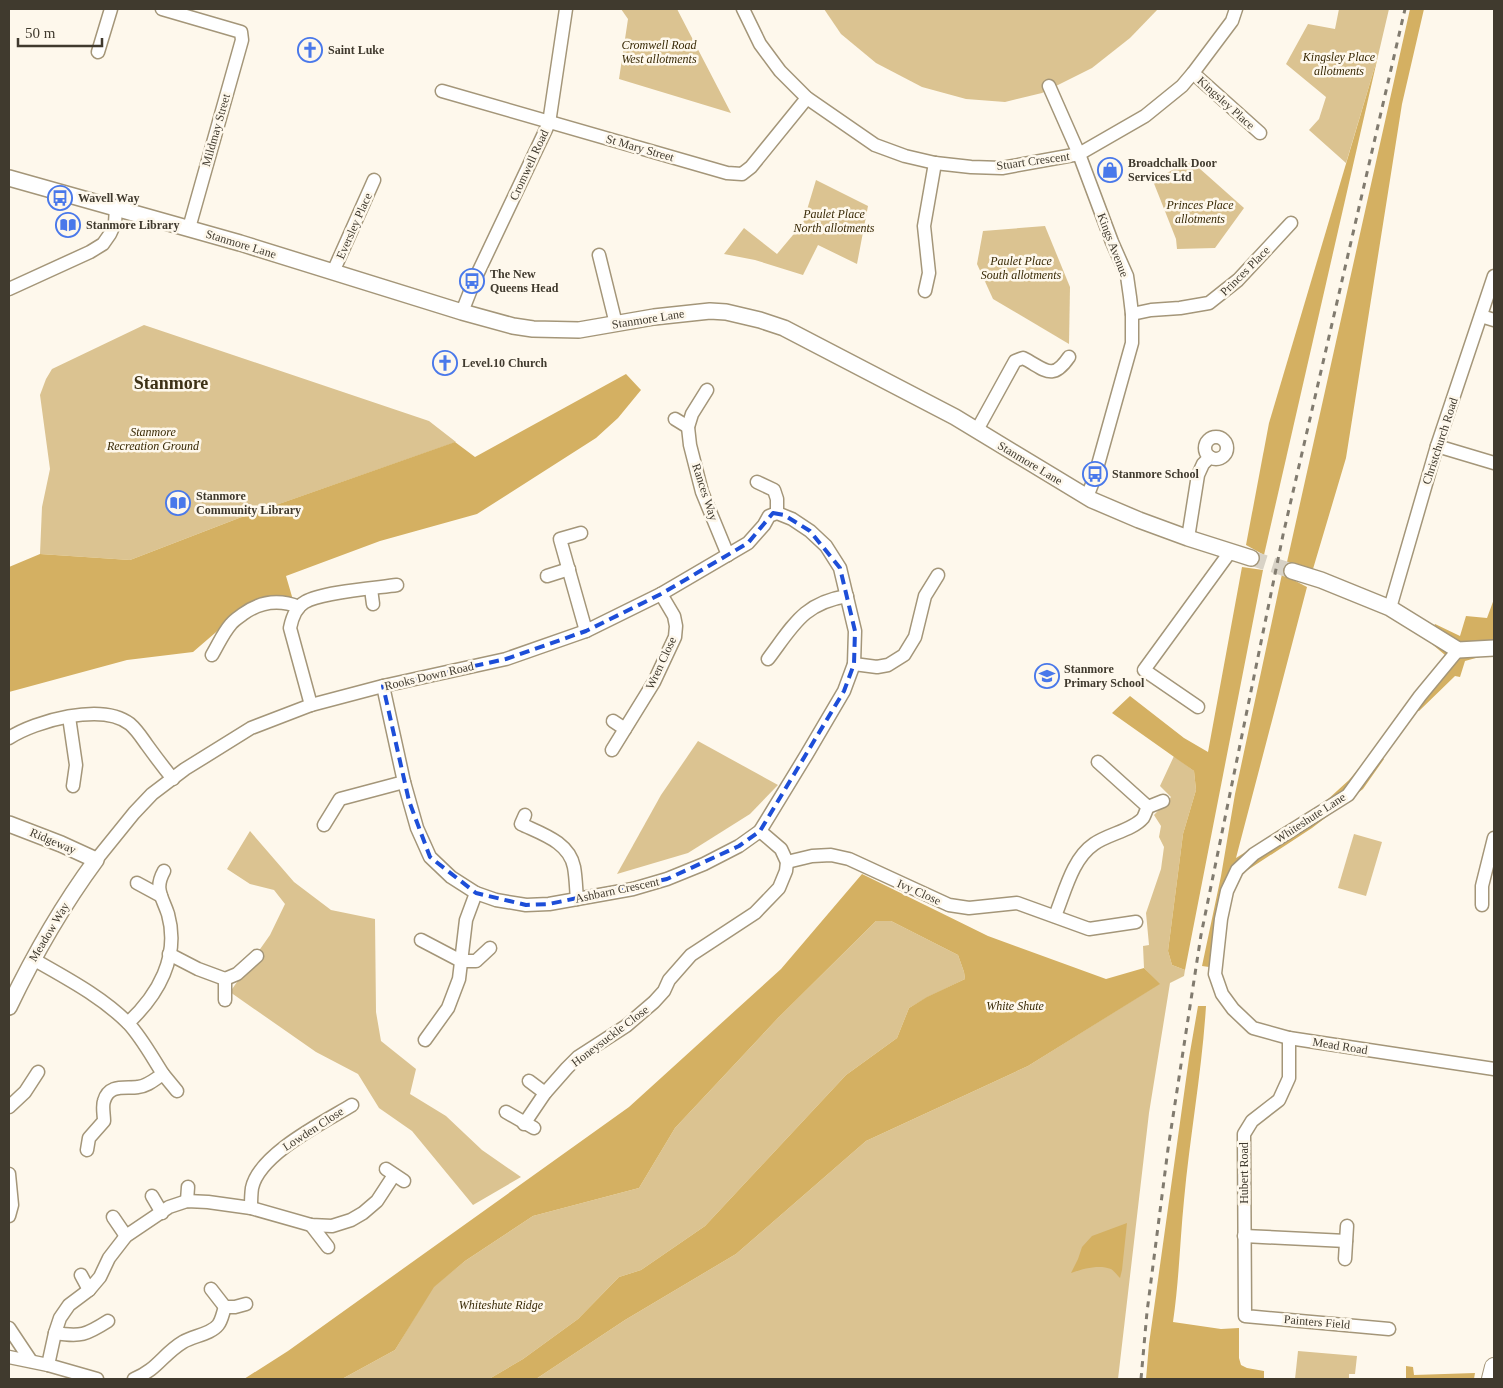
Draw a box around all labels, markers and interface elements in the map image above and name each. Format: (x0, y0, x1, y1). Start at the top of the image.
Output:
scale bar (18, 15, 101, 47)
text: 50 m (25, 25, 56, 41)
church icon: Saint Luke (297, 37, 323, 63)
park label: Cromwell Road West allotments (621, 38, 698, 66)
place label: Saint Luke (328, 43, 385, 57)
park label: Kingsley Place allotments (1302, 50, 1376, 78)
street label: Kingsley Place (1194, 74, 1258, 132)
street label: Mildmay Street (199, 91, 233, 168)
street label: Cromwell Road (507, 127, 551, 203)
street label: St Mary Street (604, 132, 676, 165)
street label: Stuart Crescent (996, 149, 1071, 173)
place label: Broadchalk Door Services Ltd (1128, 156, 1217, 184)
shop icon: Broadchalk Door Services Ltd (1097, 157, 1123, 183)
bus stop icon: Wavell Way (47, 185, 73, 211)
place label: Wavell Way (78, 191, 139, 205)
street label: Eversley Place (333, 191, 375, 261)
park label: Princes Place allotments (1166, 198, 1234, 226)
park label: Paulet Place North allotments (792, 207, 875, 235)
street label: Kings Avenue (1094, 211, 1132, 279)
library icon: Stanmore Library (55, 212, 81, 238)
place label: Stanmore Library (86, 218, 179, 232)
street label: Stanmore Lane (204, 227, 278, 261)
street label: Princes Place (1217, 243, 1273, 299)
park label: Paulet Place South allotments (981, 254, 1061, 282)
place label: The New Queens Head (490, 267, 559, 295)
bus stop icon: The New Queens Head (459, 268, 485, 294)
street label: Stanmore Lane (611, 306, 685, 332)
church icon: Level.10 Church (432, 350, 458, 376)
place label: Level.10 Church (462, 356, 547, 370)
district label: Stanmore (134, 373, 208, 393)
street label: Christchurch Road (1419, 396, 1461, 486)
park label: Stanmore Recreation Ground (106, 425, 200, 453)
street label: Stanmore Lane (995, 438, 1065, 488)
bus stop icon: Stanmore School (1082, 461, 1108, 487)
street label: Rances Way (689, 462, 721, 522)
place label: Stanmore School (1112, 467, 1199, 481)
place label: Stanmore Community Library (196, 489, 301, 517)
library icon: Stanmore Community Library (165, 490, 191, 516)
street label: Wren Close (643, 634, 679, 692)
street label: Rooks Down Road (383, 659, 475, 693)
place label: Stanmore Primary School (1064, 662, 1145, 690)
school or university icon: Stanmore Primary School (1034, 663, 1060, 689)
street label: Whiteshute Lane (1272, 790, 1348, 846)
street label: Ridgeway (28, 825, 78, 857)
street label: Ashbarn Crescent (574, 874, 661, 906)
street label: Ivy Close (895, 876, 943, 908)
street label: Meadow Way (26, 900, 72, 964)
park label: White Shute (986, 999, 1044, 1013)
street label: Honeysuckle Close (569, 1002, 651, 1070)
street label: Mead Road (1311, 1035, 1369, 1057)
street label: Lowden Close (280, 1104, 346, 1154)
street label: Hubert Road (1237, 1142, 1251, 1204)
park label: Whiteshute Ridge (459, 1298, 544, 1312)
street label: Painters Field (1283, 1312, 1351, 1332)

